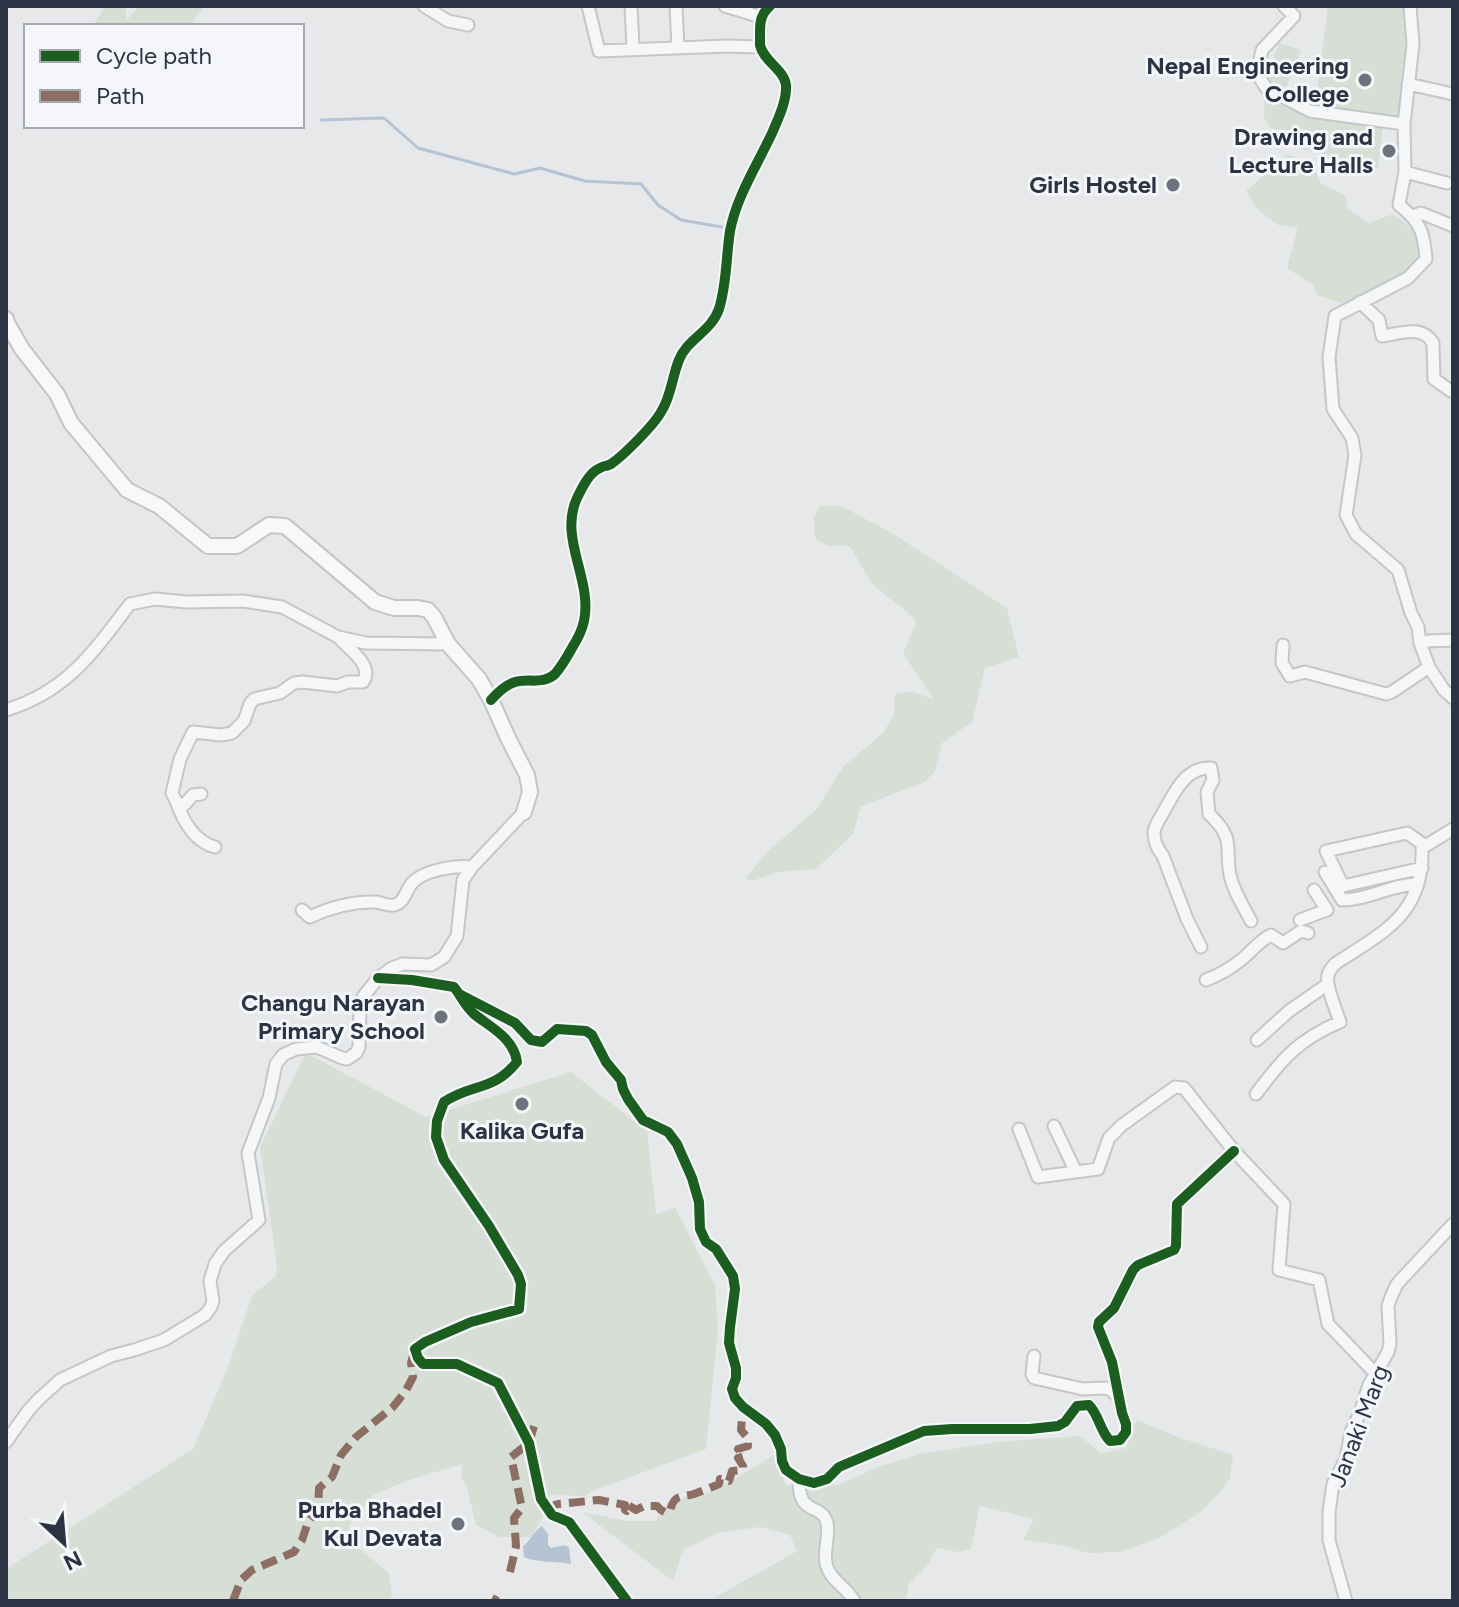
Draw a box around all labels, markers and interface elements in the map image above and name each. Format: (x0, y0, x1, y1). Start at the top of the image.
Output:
legend (24, 24, 304, 128)
text: Cycle path (96, 41, 212, 70)
place label: Nepal Engineering College (1146, 51, 1349, 108)
marker: Nepal Engineering College (1356, 71, 1374, 89)
text: Path (96, 81, 144, 110)
place label: Drawing and Lecture Halls (1229, 122, 1373, 179)
marker: Drawing and Lecture Halls (1380, 142, 1398, 160)
place label: Girls Hostel (1029, 170, 1157, 199)
marker: Girls Hostel (1164, 176, 1182, 194)
place label: Changu Narayan Primary School (241, 988, 425, 1045)
marker: Changu Narayan Primary School (432, 1008, 450, 1026)
marker: Kalika Gufa (513, 1095, 531, 1113)
place label: Kalika Gufa (460, 1116, 584, 1145)
street label: Janaki Marg (1322, 1361, 1395, 1491)
place label: Purba Bhadel Kul Devata (297, 1495, 442, 1552)
north arrow (24, 1503, 104, 1583)
marker: Purba Bhadel Kul Devata (449, 1515, 467, 1533)
text: N (59, 1545, 86, 1576)

